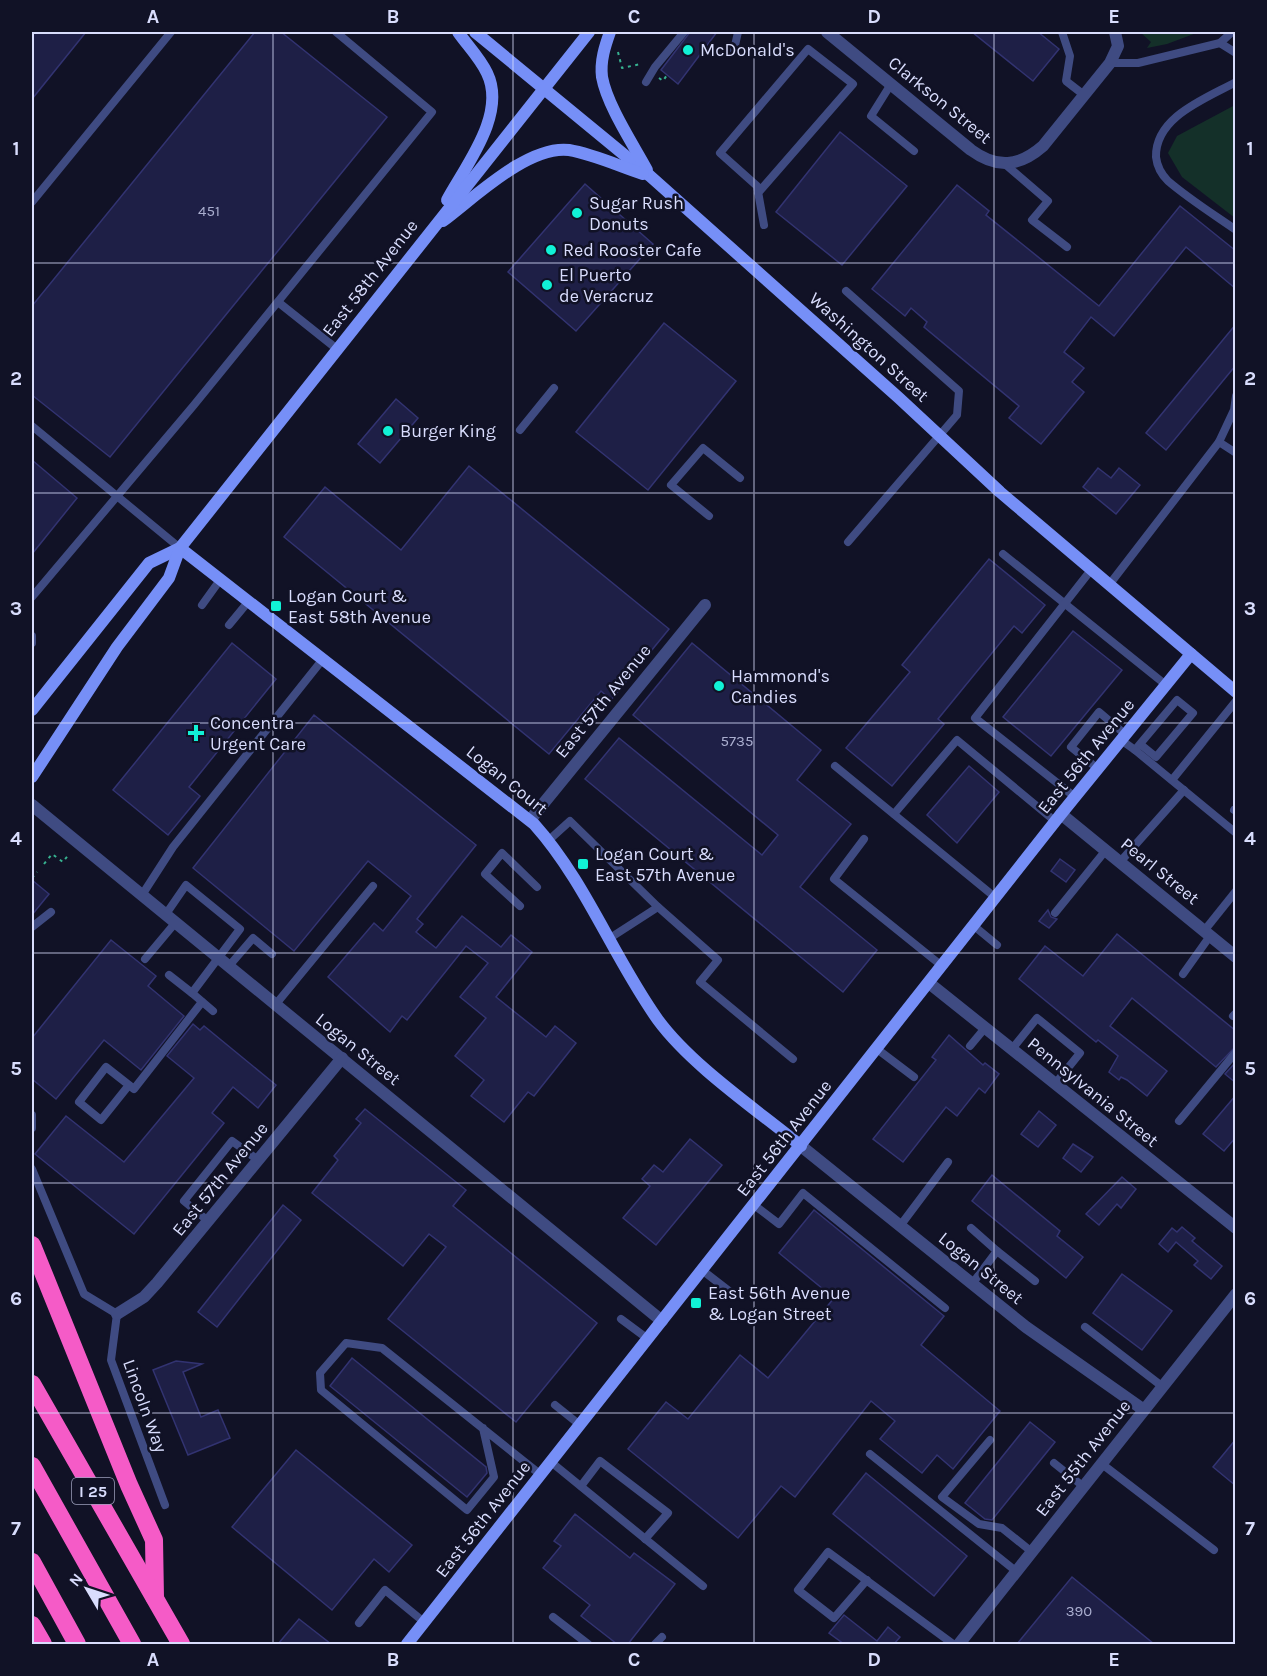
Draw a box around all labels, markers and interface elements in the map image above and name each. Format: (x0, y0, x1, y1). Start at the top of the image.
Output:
text: A (147, 5, 160, 28)
text: B (387, 5, 399, 28)
text: C (628, 5, 640, 28)
text: D (867, 5, 881, 28)
text: E (1108, 5, 1120, 28)
place label: McDonald's (700, 39, 795, 61)
marker: McDonald's (681, 43, 695, 57)
street label: Clarkson Street (884, 52, 996, 148)
text: 1 (12, 137, 20, 160)
text: 1 (1246, 137, 1254, 160)
place label: Sugar Rush Donuts (589, 192, 684, 235)
house number: 451 (198, 202, 220, 220)
marker: Sugar Rush Donuts (570, 206, 584, 220)
street label: East 58th Avenue (317, 215, 423, 341)
place label: Red Rooster Cafe (563, 239, 702, 261)
marker: Red Rooster Cafe (544, 243, 558, 257)
place label: El Puerto de Veracruz (559, 264, 654, 307)
marker: El Puerto de Veracruz (540, 278, 554, 292)
street label: Washington Street (805, 288, 933, 407)
text: 2 (10, 367, 22, 390)
text: 2 (1244, 367, 1256, 390)
place label: Burger King (400, 420, 496, 442)
marker: Burger King (381, 424, 395, 438)
place label: Logan Court & East 58th Avenue (288, 585, 431, 628)
text: 3 (10, 597, 22, 620)
text: 3 (1244, 597, 1256, 620)
marker: Logan Court & East 58th Avenue (269, 599, 283, 613)
street label: East 57th Avenue (550, 640, 656, 762)
place label: Hammond's Candies (731, 665, 830, 708)
marker: Hammond's Candies (712, 679, 726, 693)
street label: East 56th Avenue (1033, 694, 1139, 818)
place label: Concentra Urgent Care (210, 712, 306, 755)
marker: Concentra Urgent Care (187, 724, 205, 742)
house number: 5735 (721, 732, 753, 750)
street label: Logan Court (462, 740, 552, 820)
text: 4 (10, 827, 22, 850)
text: 4 (1244, 827, 1256, 850)
street label: Pearl Street (1116, 833, 1204, 909)
place label: Logan Court & East 57th Avenue (595, 843, 735, 886)
marker: Logan Court & East 57th Avenue (576, 857, 590, 871)
street label: Logan Street (311, 1008, 405, 1090)
street label: Pennsylvania Street (1023, 1032, 1163, 1152)
text: 5 (10, 1057, 22, 1080)
text: 5 (1244, 1057, 1256, 1080)
street label: East 56th Avenue (732, 1075, 836, 1201)
street label: East 57th Avenue (167, 1118, 273, 1240)
street label: Logan Street (934, 1227, 1028, 1309)
place label: East 56th Avenue & Logan Street (708, 1282, 850, 1325)
text: 6 (10, 1287, 22, 1310)
text: 6 (1244, 1287, 1256, 1310)
marker: East 56th Avenue & Logan Street (689, 1296, 703, 1310)
street label: Lincoln Way (118, 1356, 172, 1456)
street label: East 55th Avenue (1031, 1395, 1135, 1521)
street label: East 56th Avenue (431, 1456, 535, 1582)
road number: I 25 (72, 1478, 114, 1504)
text: 7 (11, 1517, 21, 1540)
text: 7 (1245, 1517, 1255, 1540)
north arrow (57, 1559, 117, 1619)
text: N (65, 1569, 87, 1590)
house number: 390 (1066, 1602, 1092, 1620)
text: A (147, 1648, 160, 1671)
text: B (387, 1648, 399, 1671)
text: C (628, 1648, 640, 1671)
text: D (867, 1648, 881, 1671)
text: E (1108, 1648, 1120, 1671)

